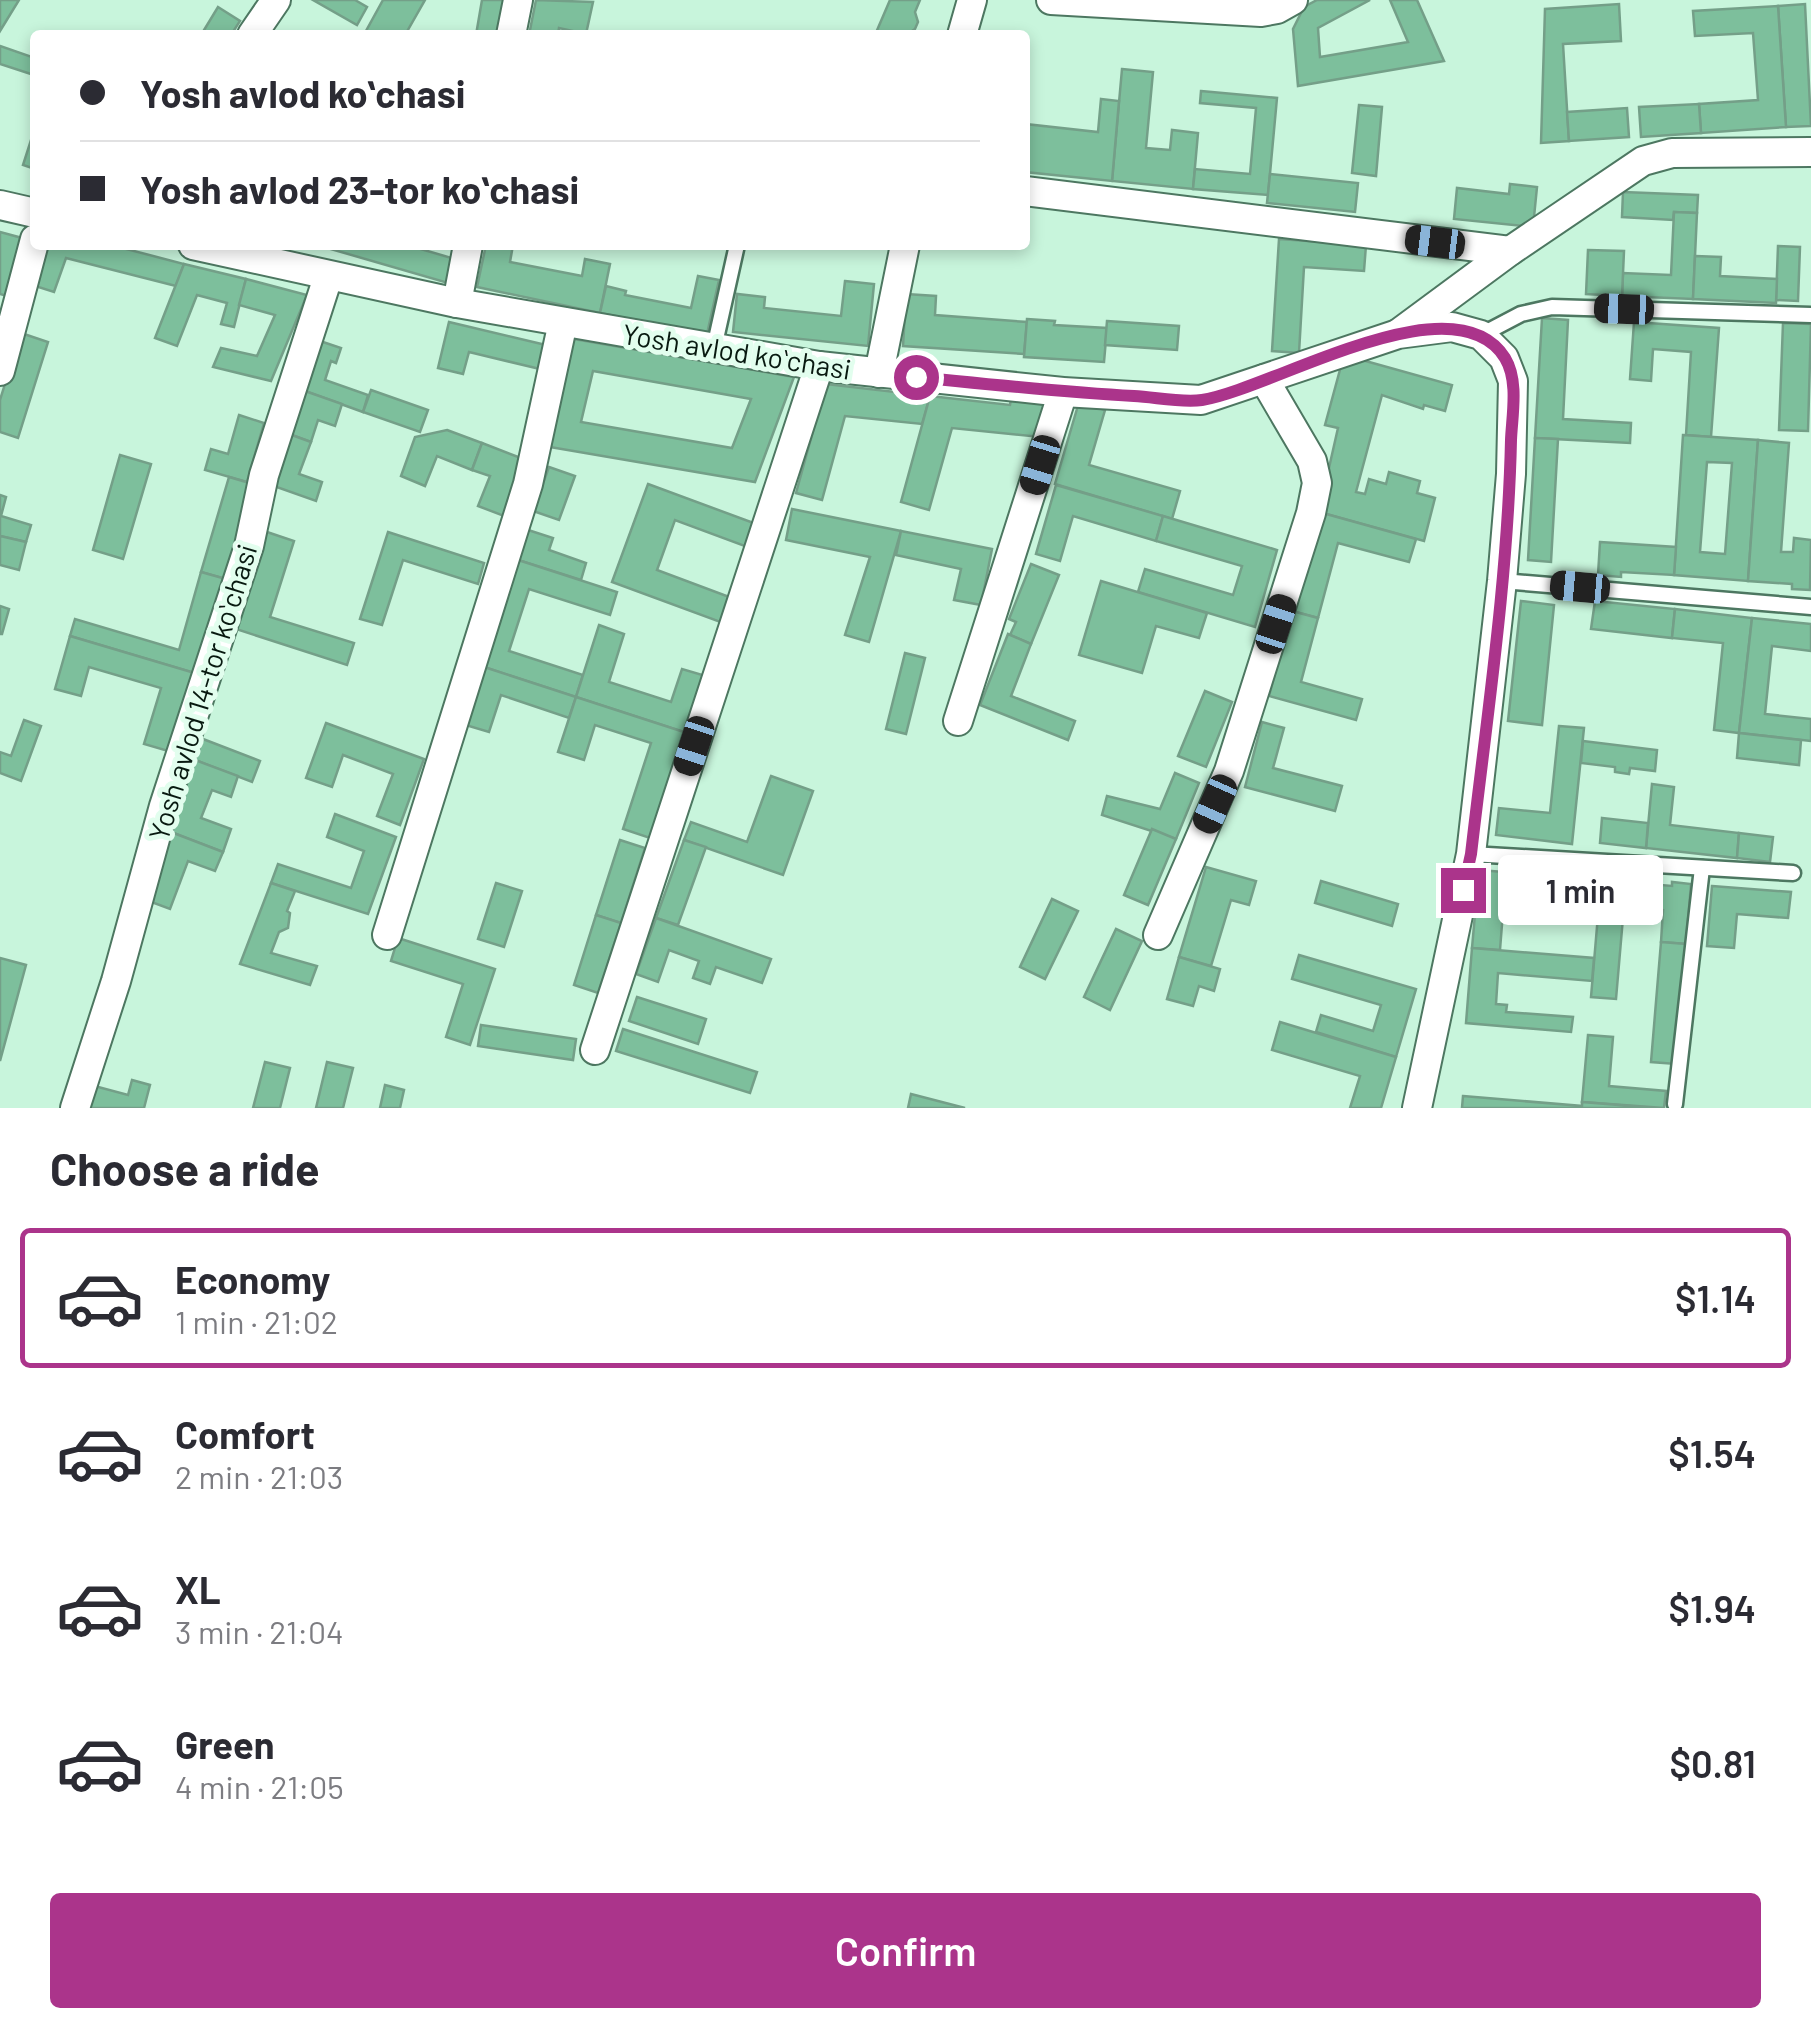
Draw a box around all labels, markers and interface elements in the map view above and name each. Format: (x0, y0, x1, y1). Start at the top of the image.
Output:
text: Yosh avlod koʻchasi (140, 70, 465, 116)
text: Yosh avlod 23-tor koʻchasi (140, 166, 579, 212)
car (1403, 223, 1467, 261)
car (1593, 293, 1655, 325)
street label: Yosh avlod koʻchasi (620, 316, 854, 386)
route start (894, 355, 939, 400)
car (1017, 432, 1063, 498)
street label: Yosh avlod 14-tor koʻchasi (141, 540, 263, 844)
car (1549, 569, 1611, 605)
car (1252, 591, 1300, 657)
car (670, 713, 718, 779)
car (1189, 770, 1241, 838)
callout: 1 min (1498, 855, 1663, 925)
route end (1441, 868, 1486, 913)
text: 1 min (1546, 871, 1615, 909)
text: Choose a ride (50, 1141, 320, 1195)
icon: car (55, 1253, 145, 1343)
text: Economy (175, 1256, 330, 1302)
text: $1.14 (1675, 1275, 1756, 1321)
text: 1 min · 21:02 (175, 1302, 338, 1340)
icon: car (55, 1408, 145, 1498)
text: Comfort (175, 1411, 315, 1457)
text: $1.54 (1668, 1430, 1756, 1476)
text: 2 min · 21:03 (175, 1457, 343, 1495)
icon: car (55, 1563, 145, 1653)
text: XL (175, 1566, 221, 1612)
text: $1.94 (1668, 1585, 1756, 1631)
text: 3 min · 21:04 (175, 1612, 344, 1650)
icon: car (55, 1718, 145, 1808)
text: Green (175, 1721, 275, 1767)
text: $0.81 (1669, 1740, 1756, 1786)
text: 4 min · 21:05 (175, 1767, 344, 1805)
button: Confirm (50, 1893, 1761, 2008)

